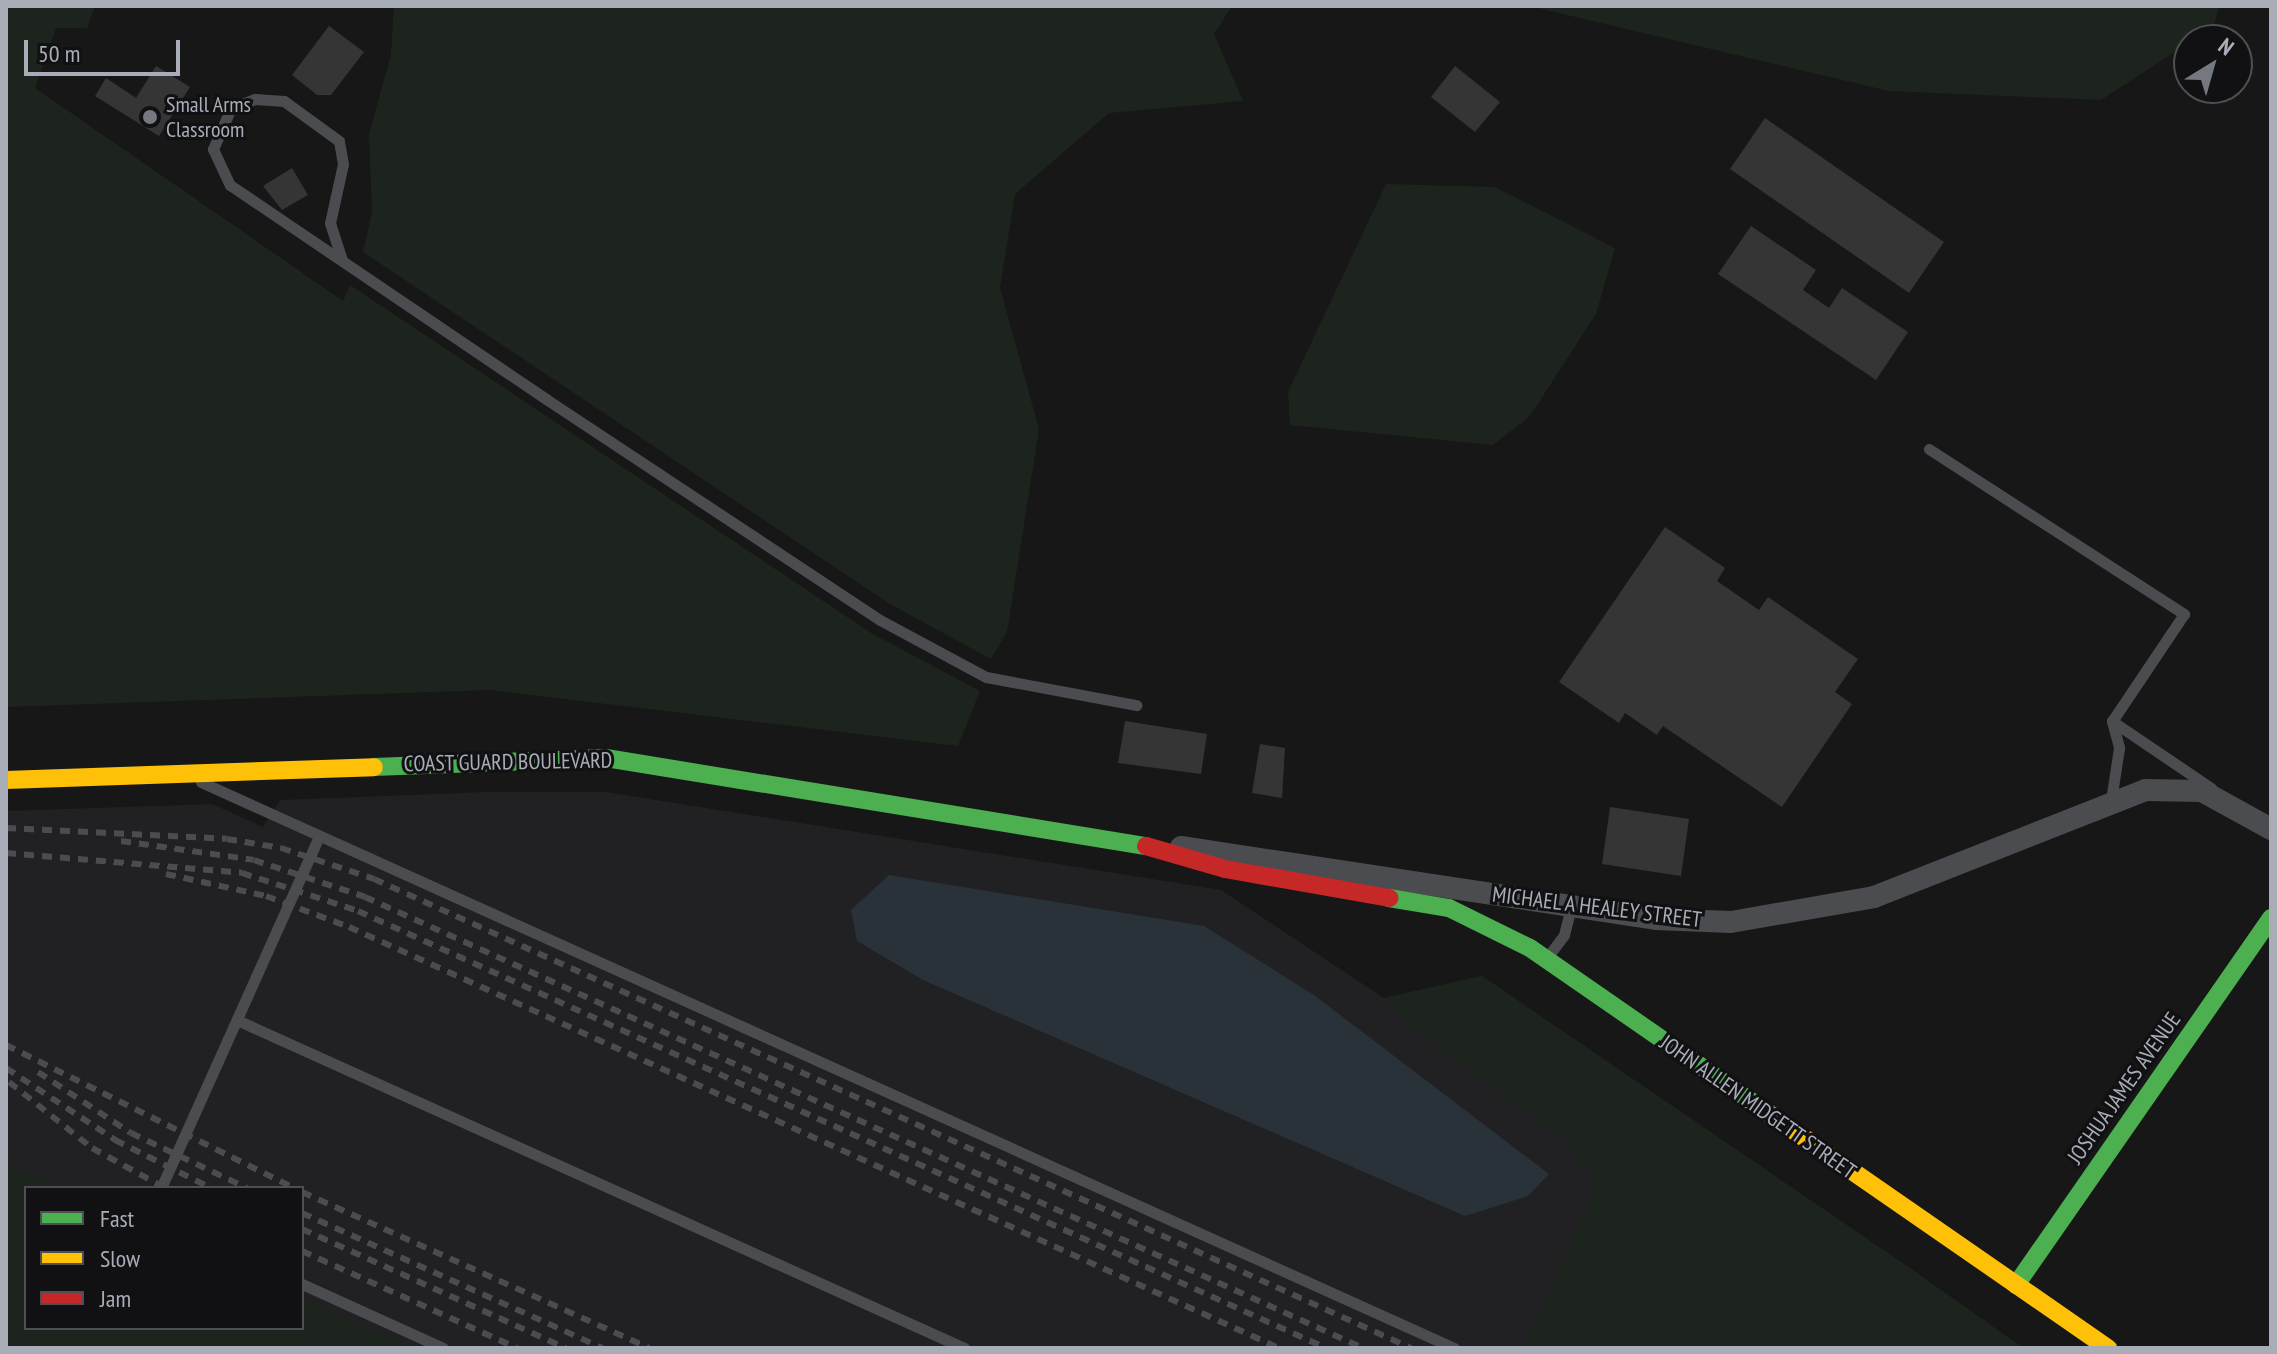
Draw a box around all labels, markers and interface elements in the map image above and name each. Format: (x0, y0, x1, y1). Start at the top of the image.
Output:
scale bar (28, 24, 184, 74)
north arrow (2173, 24, 2253, 104)
text: N (2213, 32, 2239, 61)
text: 50 m (38, 38, 80, 69)
place label: Small Arms Classroom (166, 91, 252, 142)
marker: Small Arms Classroom (141, 108, 159, 126)
street label: COAST GUARD BOULEVARD (403, 747, 613, 777)
street label: MICHAEL A HEALEY STREET (1490, 881, 1704, 933)
street label: JOSHUA JAMES AVENUE (2061, 1007, 2187, 1169)
street label: JOHN ALLEN MIDGETT STREET (1654, 1029, 1862, 1185)
legend (24, 1186, 304, 1330)
text: Fast (100, 1203, 134, 1234)
text: Slow (100, 1243, 140, 1274)
text: Jam (100, 1283, 131, 1314)

